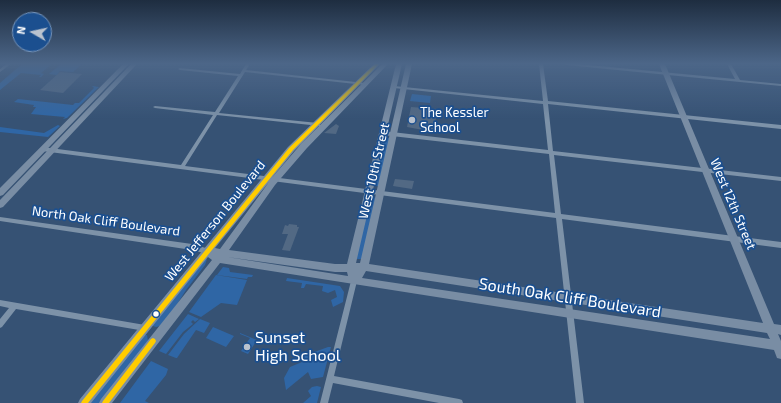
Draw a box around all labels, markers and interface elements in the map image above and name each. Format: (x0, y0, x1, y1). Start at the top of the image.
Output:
north arrow (12, 12, 52, 52)
text: N (14, 25, 28, 35)
place label: The Kessler School (420, 105, 489, 136)
marker: The Kessler School (407, 115, 417, 125)
street label: West 10th Street (355, 121, 393, 221)
street label: West 12th Street (707, 156, 759, 252)
street label: West Jefferson Boulevard (161, 157, 269, 285)
street label: North Oak Cliff Boulevard (31, 203, 181, 239)
street label: South Oak Cliff Boulevard (478, 274, 662, 322)
unlabelled marker (151, 309, 161, 319)
place label: Sunset High School (255, 328, 340, 366)
marker: Sunset High School (242, 342, 252, 352)

